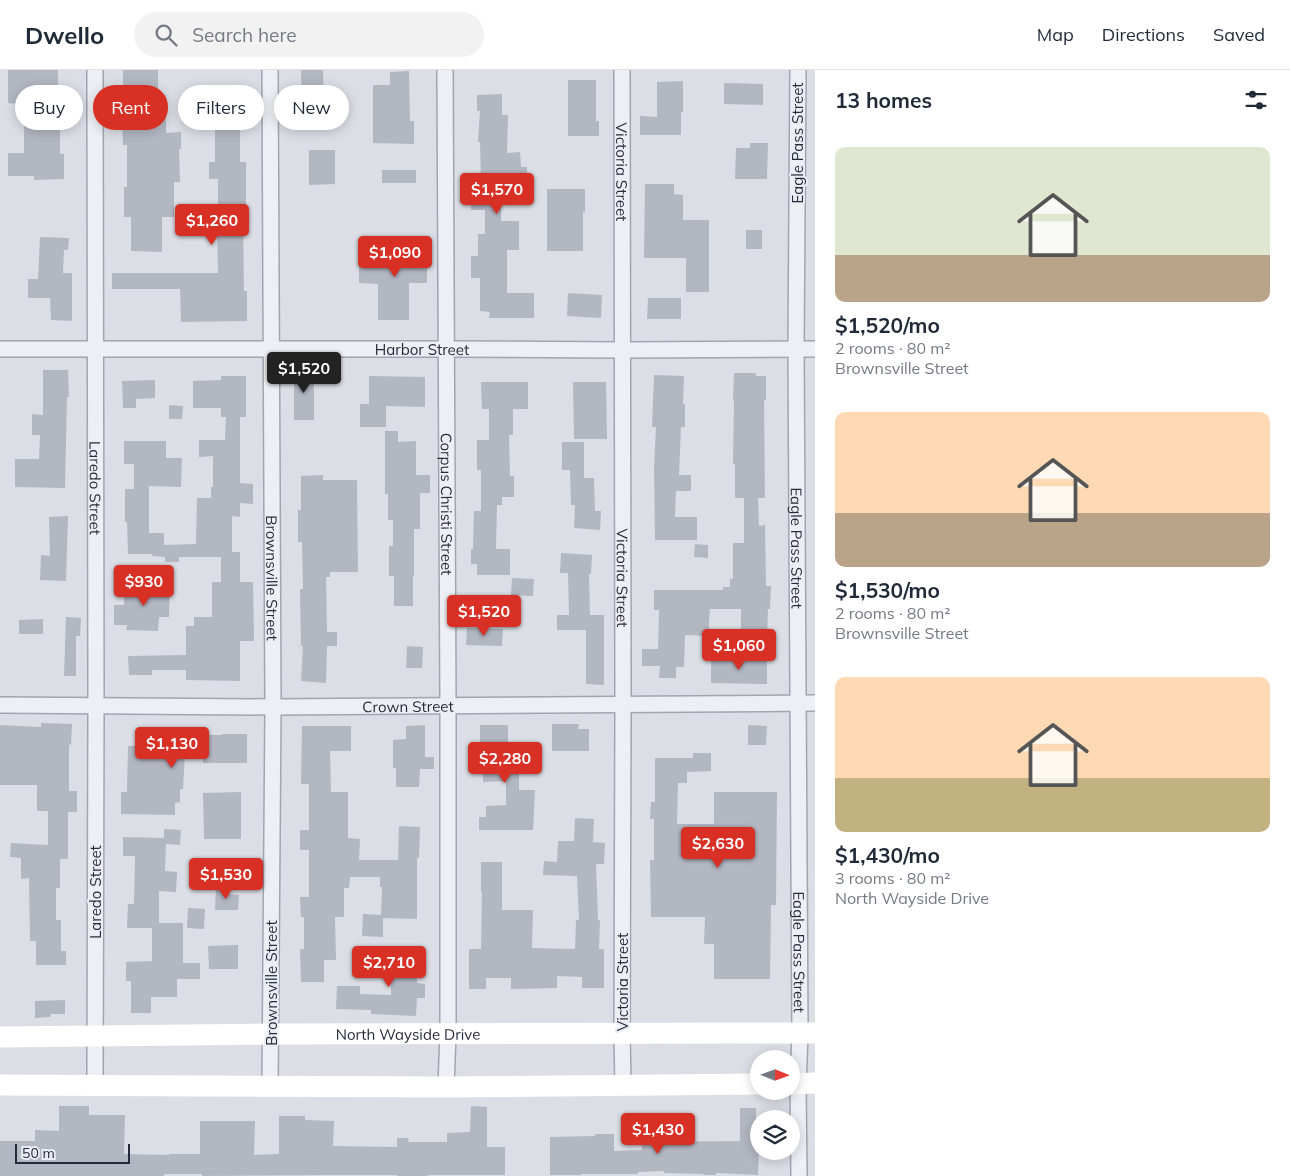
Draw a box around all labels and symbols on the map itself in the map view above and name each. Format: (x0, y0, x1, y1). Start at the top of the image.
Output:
street label: Eagle Pass Street (788, 82, 807, 204)
street label: Victoria Street (613, 123, 632, 221)
pin: $1,570 (456, 172, 538, 215)
pin: $1,260 (171, 204, 253, 246)
pin: $1,090 (354, 236, 436, 278)
street label: Harbor Street (375, 340, 469, 359)
pin: $1,520 (263, 352, 345, 394)
street label: Corpus Christi Street (437, 433, 457, 575)
street label: Laredo Street (86, 441, 105, 535)
street label: Eagle Pass Street (787, 487, 807, 609)
street label: Brownsville Street (263, 515, 282, 641)
street label: Victoria Street (613, 529, 632, 627)
pin: $930 (114, 564, 174, 607)
pin: $1,520 (443, 594, 525, 637)
pin: $1,060 (698, 628, 780, 671)
street label: Crown Street (362, 696, 454, 716)
pin: $1,130 (131, 726, 213, 769)
pin: $2,280 (464, 742, 546, 784)
pin: $2,630 (677, 826, 759, 869)
street label: Laredo Street (86, 845, 105, 939)
pin: $1,530 (185, 858, 267, 900)
street label: Eagle Pass Street (790, 891, 809, 1013)
street label: Brownsville Street (262, 920, 281, 1046)
street label: Victoria Street (613, 933, 632, 1031)
pin: $2,710 (348, 946, 430, 988)
street label: North Wayside Drive (336, 1024, 480, 1043)
north arrow (750, 1050, 800, 1100)
pin: $1,430 (617, 1112, 699, 1155)
scale bar (15, 1141, 130, 1164)

